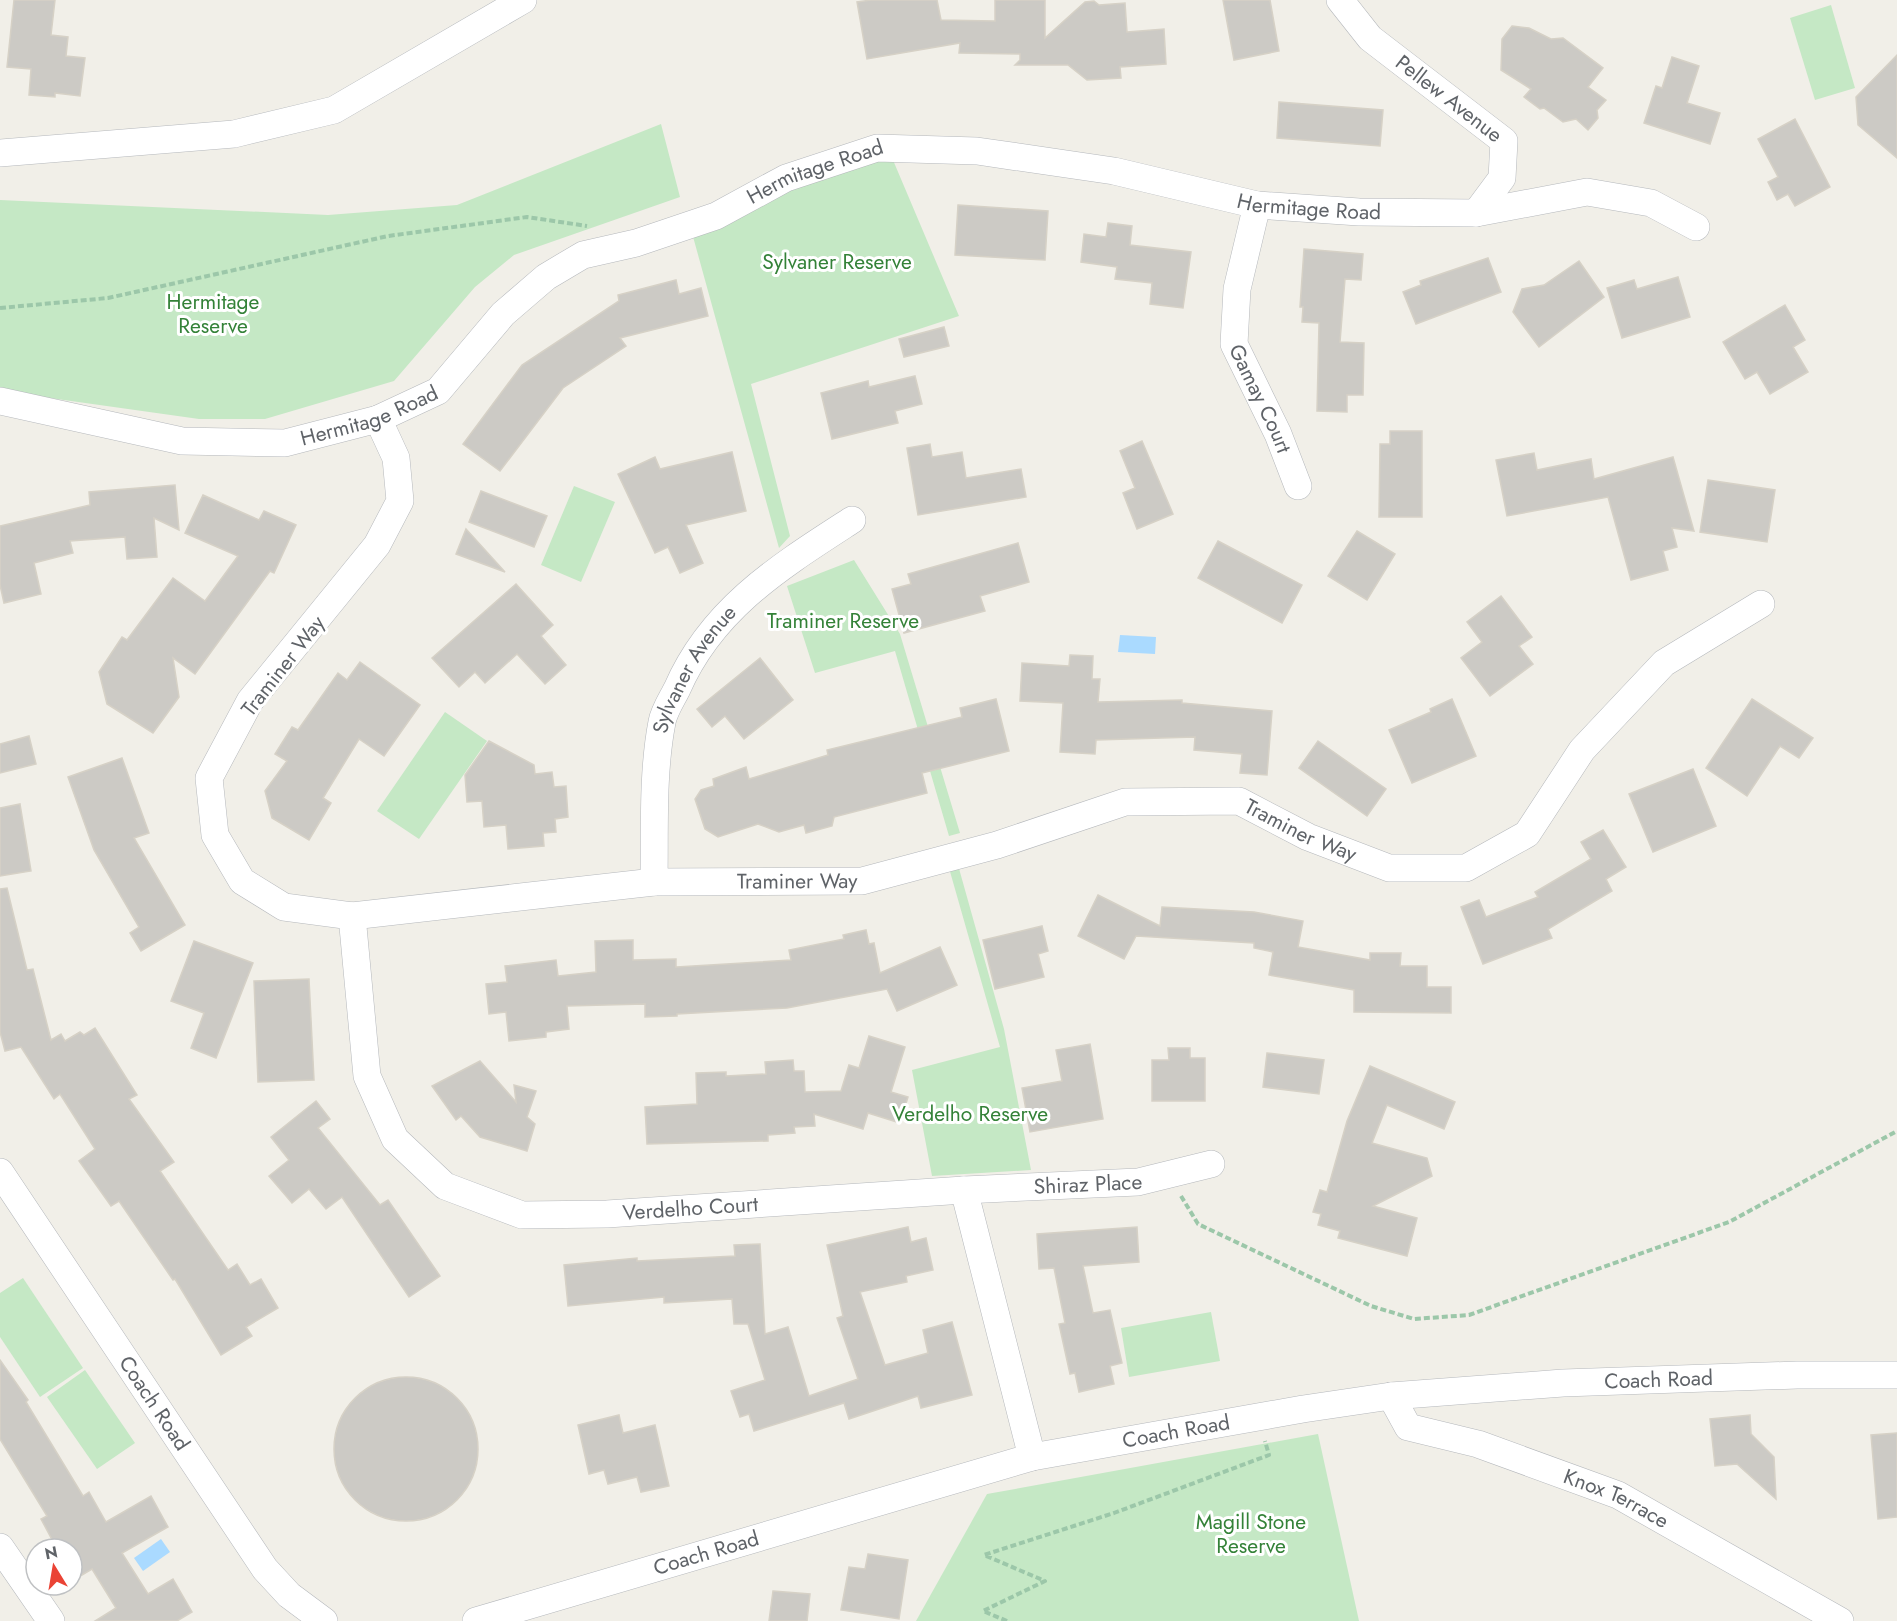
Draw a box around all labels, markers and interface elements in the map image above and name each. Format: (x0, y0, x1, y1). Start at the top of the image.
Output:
street label: Pellew Avenue (1389, 48, 1509, 150)
street label: Hermitage Road (741, 132, 887, 212)
street label: Hermitage Road (1234, 186, 1381, 227)
park label: Sylvaner Reserve (762, 247, 912, 277)
park label: Hermitage Reserve (167, 287, 260, 341)
street label: Gamay Court (1221, 339, 1299, 457)
street label: Hermitage Road (297, 378, 443, 453)
street label: Sylvaner Avenue (645, 598, 743, 736)
park label: Traminer Reserve (767, 606, 919, 636)
street label: Traminer Way (234, 609, 332, 723)
street label: Traminer Way (1239, 792, 1362, 870)
street label: Traminer Way (737, 866, 858, 897)
park label: Verdelho Reserve (892, 1099, 1048, 1129)
street label: Shiraz Place (1033, 1167, 1143, 1202)
street label: Verdelho Court (621, 1189, 759, 1228)
street label: Coach Road (112, 1350, 197, 1457)
street label: Coach Road (1604, 1363, 1713, 1397)
street label: Coach Road (1120, 1407, 1232, 1456)
street label: Knox Terrace (1559, 1461, 1674, 1536)
park label: Magill Stone Reserve (1196, 1507, 1306, 1561)
street label: Coach Road (650, 1523, 763, 1583)
north arrow (24, 1537, 84, 1597)
text: N (43, 1540, 60, 1565)

